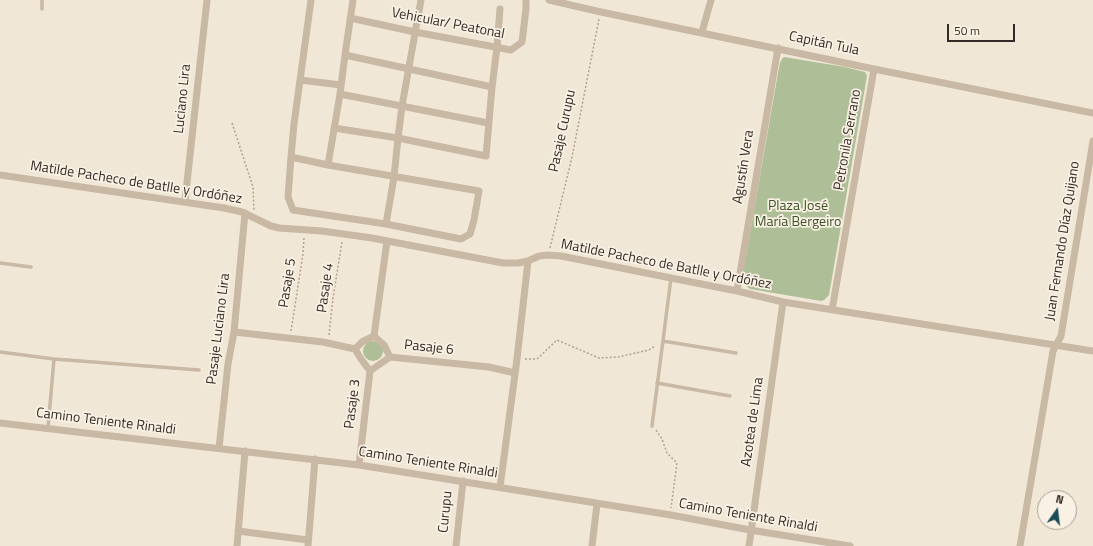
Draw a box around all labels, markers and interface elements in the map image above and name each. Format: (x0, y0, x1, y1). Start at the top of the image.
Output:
street label: Vehicular/ Peatonal (390, 5, 506, 43)
scale bar (949, 16, 1017, 42)
text: 50 m (954, 21, 980, 40)
street label: Capitán Tula (787, 28, 861, 60)
street label: Luciano Lira (171, 63, 195, 135)
street label: Pasaje Curupu (546, 88, 580, 174)
street label: Petronila Serrano (831, 88, 865, 192)
street label: Agustín Vera (730, 129, 758, 205)
street label: Matilde Pacheco de Batlle y Ordóñez (29, 158, 243, 208)
street label: Juan Fernando Díaz Quijano (1042, 160, 1084, 322)
park label: Plaza José María Bergeiro (755, 199, 841, 232)
street label: Matilde Pacheco de Batlle y Ordóñez (559, 236, 773, 294)
street label: Pasaje 5 (276, 257, 300, 309)
street label: Pasaje 4 (314, 262, 338, 314)
street label: Pasaje Luciano Lira (204, 272, 234, 386)
street label: Pasaje 6 (403, 337, 455, 359)
street label: Azotea de Lima (738, 376, 768, 468)
street label: Pasaje 3 (342, 378, 364, 430)
street label: Camino Teniente Rinaldi (35, 405, 177, 439)
street label: Camino Teniente Rinaldi (357, 444, 499, 482)
street label: Curupu (435, 490, 457, 534)
north arrow (1037, 490, 1077, 530)
text: N (1054, 491, 1065, 508)
street label: Camino Teniente Rinaldi (677, 496, 819, 536)

